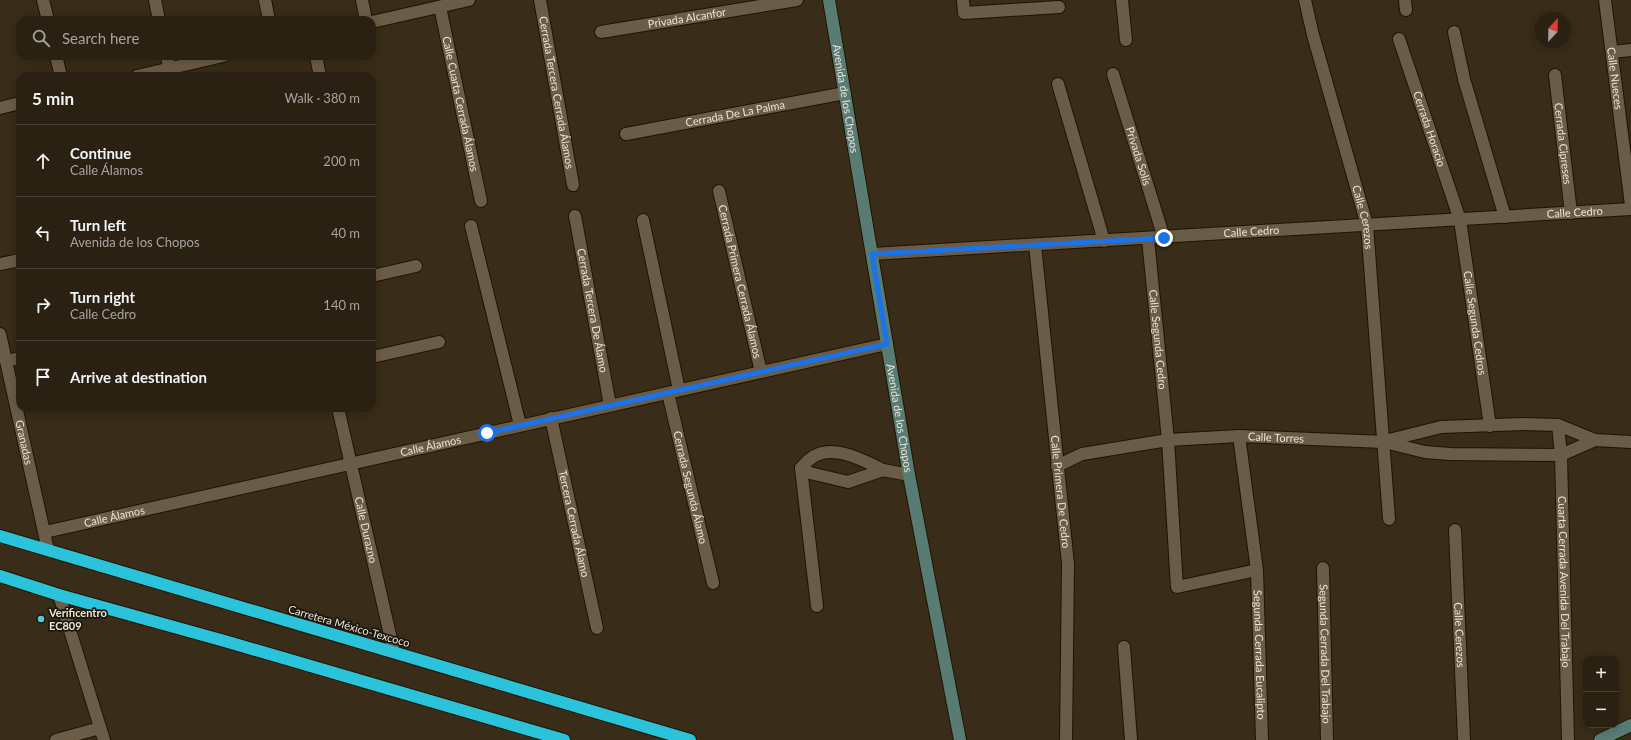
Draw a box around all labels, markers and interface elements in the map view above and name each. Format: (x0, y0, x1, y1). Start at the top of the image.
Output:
street label: Privada Alcanfor (647, 5, 727, 30)
north arrow (1535, 12, 1571, 48)
street label: Cerrada Tercera Cerrada Álamos (537, 15, 577, 170)
search box (16, 16, 376, 60)
icon: search (30, 27, 52, 49)
text: Search here (62, 29, 139, 47)
street label: Calle Cuarta Cerrada Álamos (440, 35, 482, 173)
street label: Avenida de los Chopos (831, 43, 862, 154)
street label: Calle Nueces (1605, 46, 1626, 110)
text: 5 min (32, 88, 74, 109)
street label: Cerrada Horacio (1411, 89, 1449, 168)
text: Walk · 380 m (284, 90, 360, 106)
street label: Cerrada De La Palma (684, 97, 786, 129)
street label: Cerrada Cipreses (1552, 102, 1575, 185)
street label: Privada Solís (1124, 125, 1154, 187)
text: Continue (70, 144, 131, 162)
icon: ahead (32, 150, 54, 172)
text: 200 m (323, 153, 360, 169)
text: Calle Álamos (70, 162, 143, 178)
street label: Calle Cerezos (1350, 184, 1376, 250)
street label: Cerrada Primera Cerrada Álamos (716, 203, 765, 360)
street label: Calle Cedro (1546, 204, 1603, 220)
text: Turn left (70, 216, 126, 234)
icon: left (32, 222, 54, 244)
street label: Calle Cedro (1223, 223, 1280, 239)
text: 40 m (331, 225, 360, 241)
route end (1155, 229, 1173, 247)
text: Avenida de los Chopos (70, 234, 200, 250)
street label: Cerrada Tercera De Álamo (575, 247, 611, 373)
street label: Calle Segunda Cedros (1461, 270, 1490, 376)
text: Turn right (70, 288, 135, 306)
street label: Calle Segunda Cedro (1147, 289, 1170, 390)
icon: right (32, 294, 54, 316)
text: 140 m (323, 297, 360, 313)
text: Calle Cedro (70, 306, 136, 322)
street label: Avenida de los Chopos (884, 363, 915, 473)
icon: arrive (32, 366, 54, 388)
text: Arrive at destination (70, 368, 207, 386)
street label: Granadas (13, 419, 36, 466)
route start (478, 424, 496, 442)
street label: Calle Torres (1248, 429, 1305, 445)
street label: Cerrada Segunda Álamo (671, 430, 710, 545)
street label: Calle Álamos (399, 432, 462, 459)
street label: Calle Primera De Cedro (1049, 435, 1073, 549)
street label: Tercera Cerrada Álamo (557, 469, 593, 578)
street label: Calle Durazno (353, 495, 380, 564)
street label: Cuarta Cerrada Avenida Del Trabajo (1556, 496, 1573, 668)
street label: Calle Álamos (83, 503, 146, 529)
street label: Segunda Cerrada Del Trabajo (1317, 584, 1334, 724)
street label: Segunda Cerrada Eucalipto (1252, 590, 1268, 720)
street label: Carretera México-Texcoco (287, 602, 411, 649)
street label: Calle Cerezos (1452, 602, 1468, 668)
place label: Verificentro EC809 (48, 606, 107, 632)
marker: Verificentro EC809 (36, 614, 46, 624)
map controls (1583, 656, 1619, 728)
button: + (1583, 656, 1619, 692)
button: − (1583, 692, 1619, 728)

